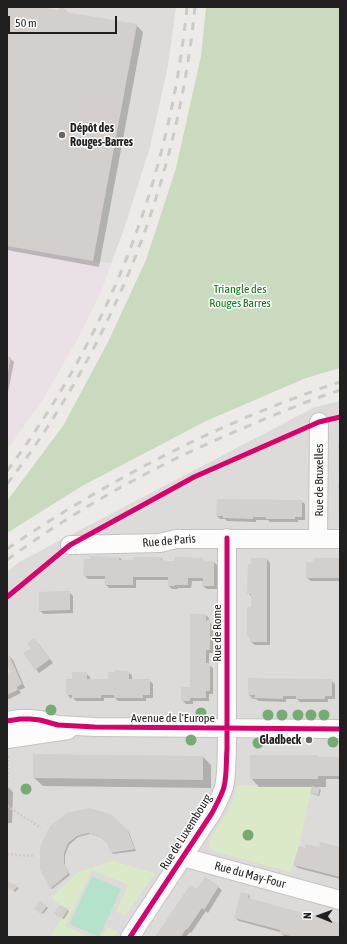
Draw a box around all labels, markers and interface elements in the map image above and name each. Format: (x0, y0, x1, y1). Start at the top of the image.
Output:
scale bar (10, 8, 119, 34)
text: 50 m (15, 16, 37, 30)
place label: Dépôt des Rouges-Barres (70, 121, 133, 149)
marker: Dépôt des Rouges-Barres (57, 130, 67, 140)
park label: Triangle des Rouges Barres (209, 282, 271, 310)
street label: Rue de Bruxelles (312, 444, 326, 516)
street label: Rue de Paris (142, 531, 196, 551)
street label: Rue de Rome (210, 604, 224, 662)
street label: Avenue de l'Europe (131, 711, 215, 725)
place label: Gladbeck (259, 733, 301, 747)
marker: Gladbeck (304, 735, 314, 745)
street label: Rue de Luxembourg (157, 792, 215, 872)
street label: Rue du May-Four (213, 859, 287, 891)
north arrow (299, 896, 339, 936)
text: N (301, 912, 313, 919)

